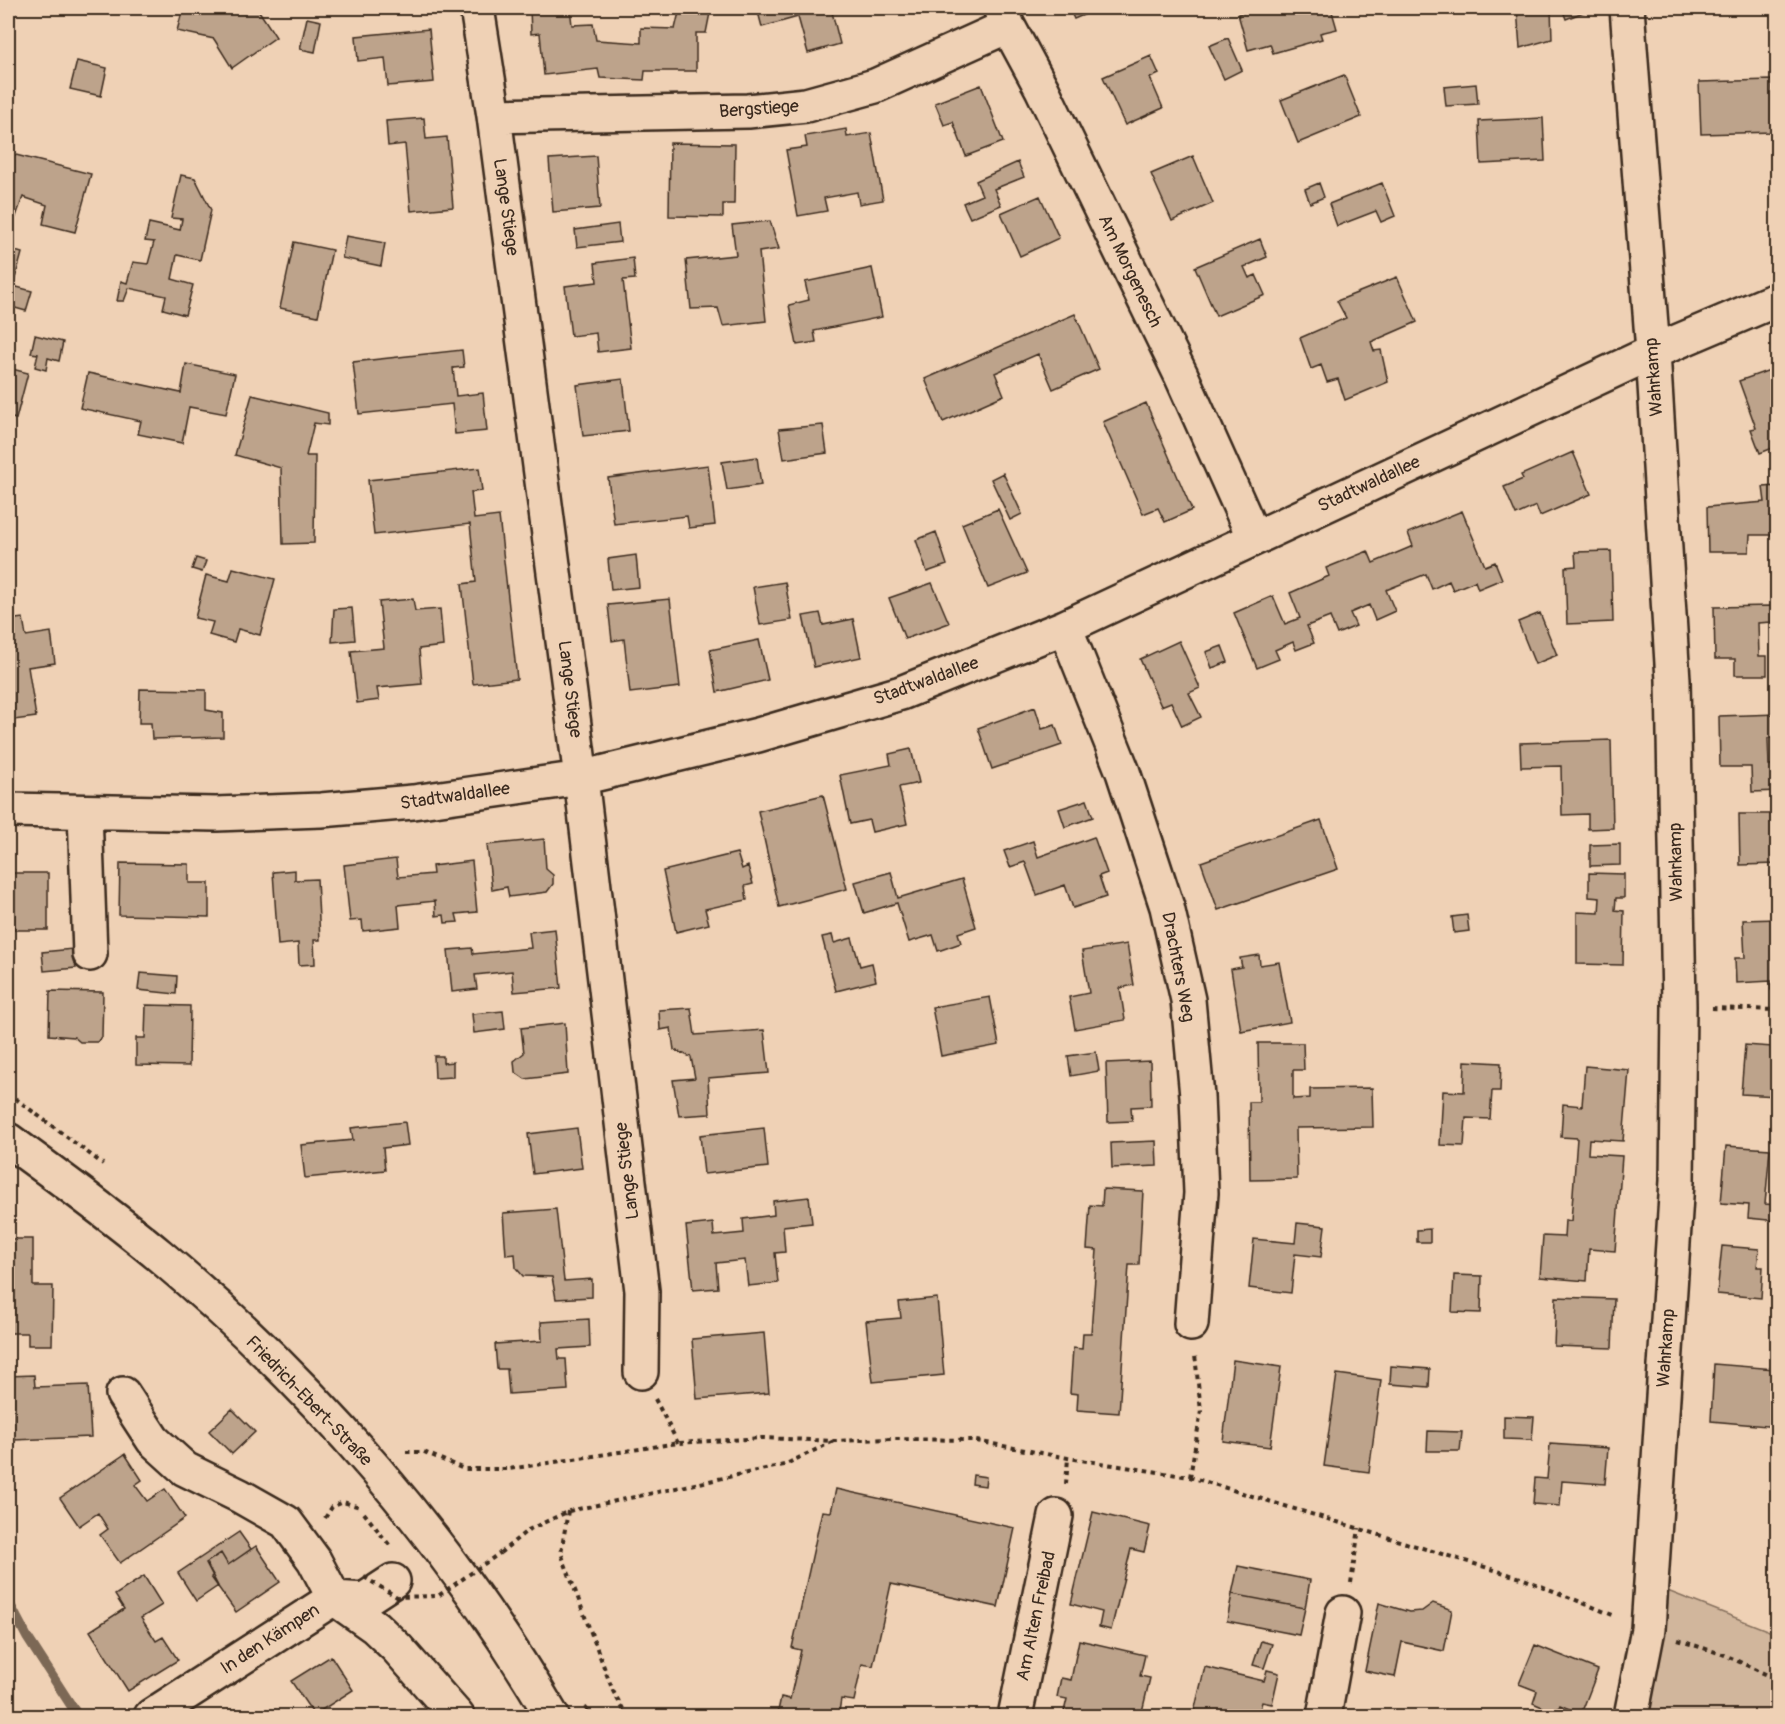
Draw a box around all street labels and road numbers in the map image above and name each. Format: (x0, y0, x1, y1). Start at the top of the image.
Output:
street label: Bergstiege (718, 95, 800, 123)
street label: Lange Stiege (488, 157, 524, 257)
street label: Am Morgenesch (1093, 211, 1167, 331)
street label: Wahrkamp (1640, 337, 1668, 417)
street label: Stadtwaldallee (1314, 450, 1424, 518)
street label: Lange Stiege (553, 639, 587, 739)
street label: Stadtwaldallee (870, 651, 982, 711)
street label: Stadtwaldallee (399, 777, 511, 815)
street label: Wahrkamp (1664, 822, 1688, 902)
street label: Drachters Weg (1156, 910, 1200, 1024)
street label: Lange Stiege (610, 1121, 644, 1221)
street label: Wahrkamp (1652, 1308, 1680, 1388)
street label: Friedrich-Ebert-Straße (241, 1331, 377, 1471)
street label: Am Alten Freibad (1011, 1549, 1061, 1683)
street label: In den Kämpen (216, 1598, 324, 1680)

